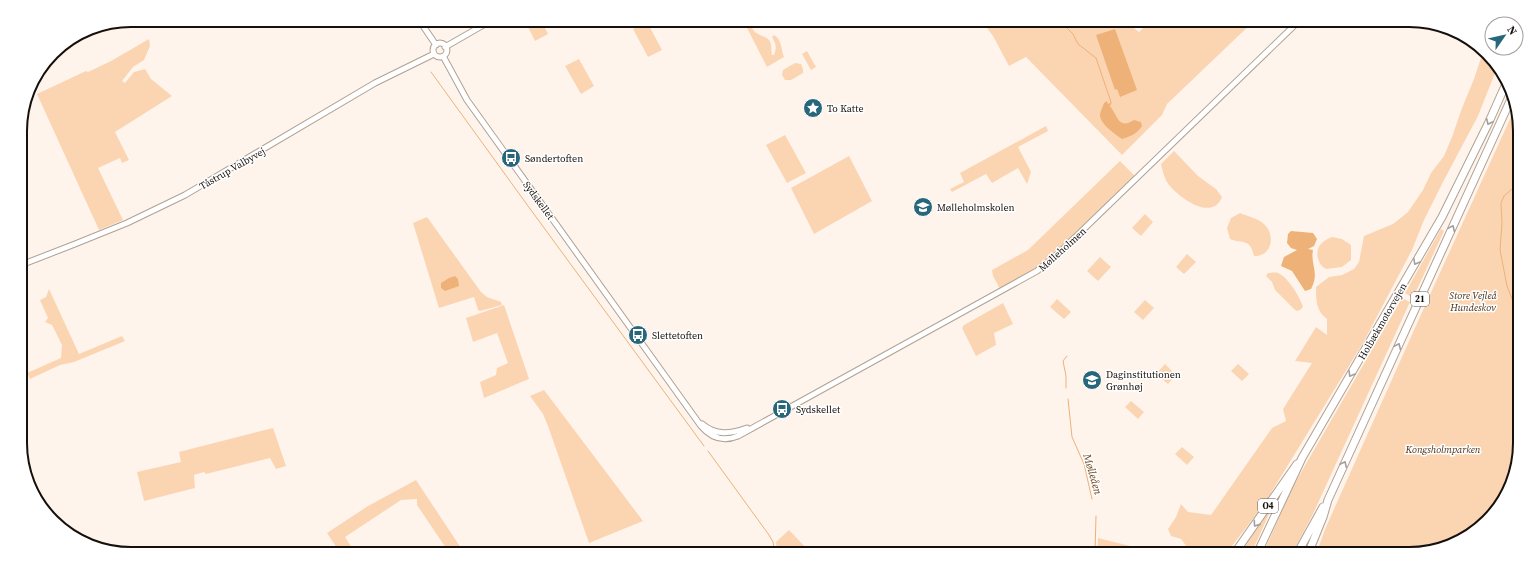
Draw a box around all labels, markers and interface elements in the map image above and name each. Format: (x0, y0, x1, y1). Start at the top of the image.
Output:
north arrow (1484, 16, 1524, 56)
text: N (1503, 23, 1520, 38)
place icon: To Katte (802, 97, 824, 119)
place label: To Katte (827, 102, 864, 115)
one-way arrow (1486, 118, 1494, 125)
street label: Tåstrup Valbyvej (197, 144, 268, 192)
bus stop icon: Søndertoften (500, 147, 522, 169)
place label: Søndertoften (525, 152, 583, 165)
street label: Sydskellet (520, 179, 557, 223)
school or university icon: Mølleholmskolen (912, 196, 934, 218)
place label: Mølleholmskolen (937, 201, 1015, 214)
street label: Mølleholmen (1036, 225, 1089, 274)
one-way arrow (1447, 225, 1455, 232)
one-way arrow (1414, 258, 1421, 265)
street label: Holbækmotorvejen (1355, 281, 1410, 362)
park label: Store Vejleå Hundeskov (1449, 289, 1497, 314)
road number: 21 (1411, 292, 1429, 306)
bus stop icon: Slettetoften (627, 324, 649, 346)
place label: Slettetoften (652, 329, 703, 342)
one-way arrow (1393, 343, 1401, 350)
place label: Daginstitutionen Grønhøj (1106, 368, 1181, 393)
school or university icon: Daginstitutionen Grønhøj (1081, 369, 1103, 391)
one-way arrow (1349, 370, 1356, 377)
bus stop icon: Sydskellet (771, 398, 793, 420)
place label: Sydskellet (796, 403, 841, 416)
park label: Kongsholmparken (1405, 443, 1481, 456)
water label: Mølleåen (1079, 451, 1106, 497)
one-way arrow (1339, 461, 1347, 469)
road number: O4 (1258, 499, 1278, 513)
one-way arrow (1254, 519, 1261, 526)

